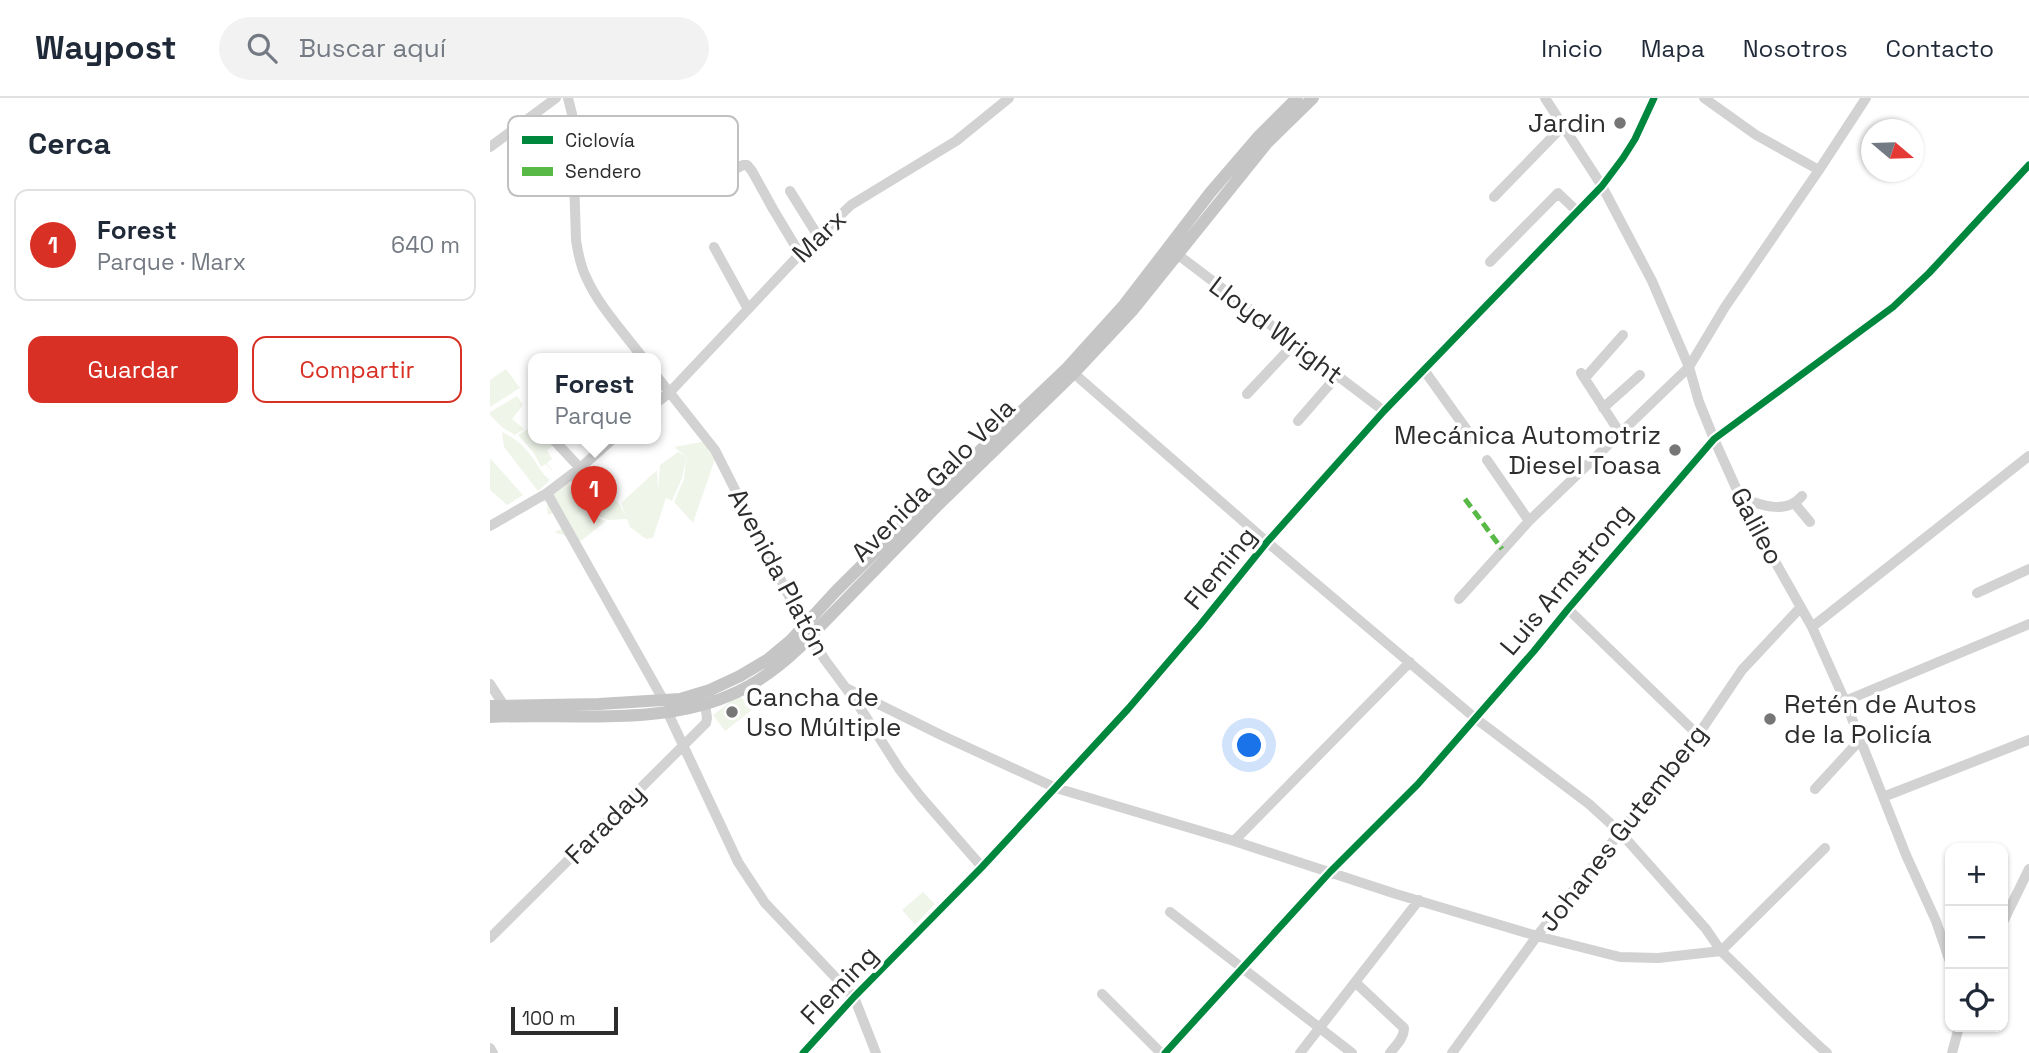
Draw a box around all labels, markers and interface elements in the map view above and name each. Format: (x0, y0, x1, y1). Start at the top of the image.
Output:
search box (219, 17, 709, 80)
text: Waypost (35, 27, 177, 69)
icon: search (243, 29, 281, 67)
text: Buscar aquí (299, 31, 446, 65)
text: Inicio (1541, 33, 1603, 64)
text: Mapa (1641, 33, 1705, 64)
text: Nosotros (1743, 33, 1848, 64)
text: Contacto (1886, 33, 1994, 64)
place label: Jardin (1528, 106, 1606, 140)
marker: Jardin (1612, 115, 1628, 131)
legend (508, 116, 738, 196)
north arrow (1861, 119, 1924, 182)
text: Cerca (28, 124, 111, 163)
text: Ciclovía (565, 128, 635, 153)
text: Sendero (565, 159, 642, 184)
street label: Marx (785, 202, 853, 270)
text: Forest (97, 213, 177, 247)
text: 1 (48, 230, 58, 260)
text: 640 m (391, 230, 460, 260)
text: Parque · Marx (97, 247, 246, 277)
street label: Lloyd Wright (1202, 269, 1350, 391)
button: Guardar (28, 336, 238, 403)
button: Compartir (252, 336, 462, 403)
popup (528, 353, 661, 444)
text: Forest (555, 367, 634, 401)
street label: Avenida Galo Vela (844, 391, 1022, 569)
text: Parque (555, 401, 632, 431)
place label: Mecánica Automotriz Diesel Toasa (1394, 418, 1661, 482)
marker: Mecánica Automotriz Diesel Toasa (1667, 442, 1683, 458)
pin: 1 (571, 466, 617, 524)
street label: Avenida Platón (721, 482, 837, 662)
street label: Galileo (1723, 482, 1791, 570)
street label: Luis Armstrong (1492, 496, 1640, 662)
street label: Fleming (1176, 520, 1264, 616)
place label: Cancha de Uso Múltiple (746, 680, 901, 744)
place label: Retén de Autos de la Policía (1784, 687, 1977, 751)
marker: Cancha de Uso Múltiple (724, 704, 740, 720)
marker: Retén de Autos de la Policía (1762, 711, 1778, 727)
street label: Johanes Gutemberg (1531, 717, 1715, 939)
your location (1232, 728, 1266, 762)
street label: Faraday (558, 777, 652, 871)
map controls (1945, 843, 2008, 1032)
button: + (1945, 843, 2008, 906)
button: − (1945, 906, 2008, 969)
street label: Fleming (793, 938, 885, 1032)
button: locate (1945, 969, 2008, 1032)
scale bar (511, 1004, 618, 1036)
text: 100 m (522, 1006, 576, 1031)

